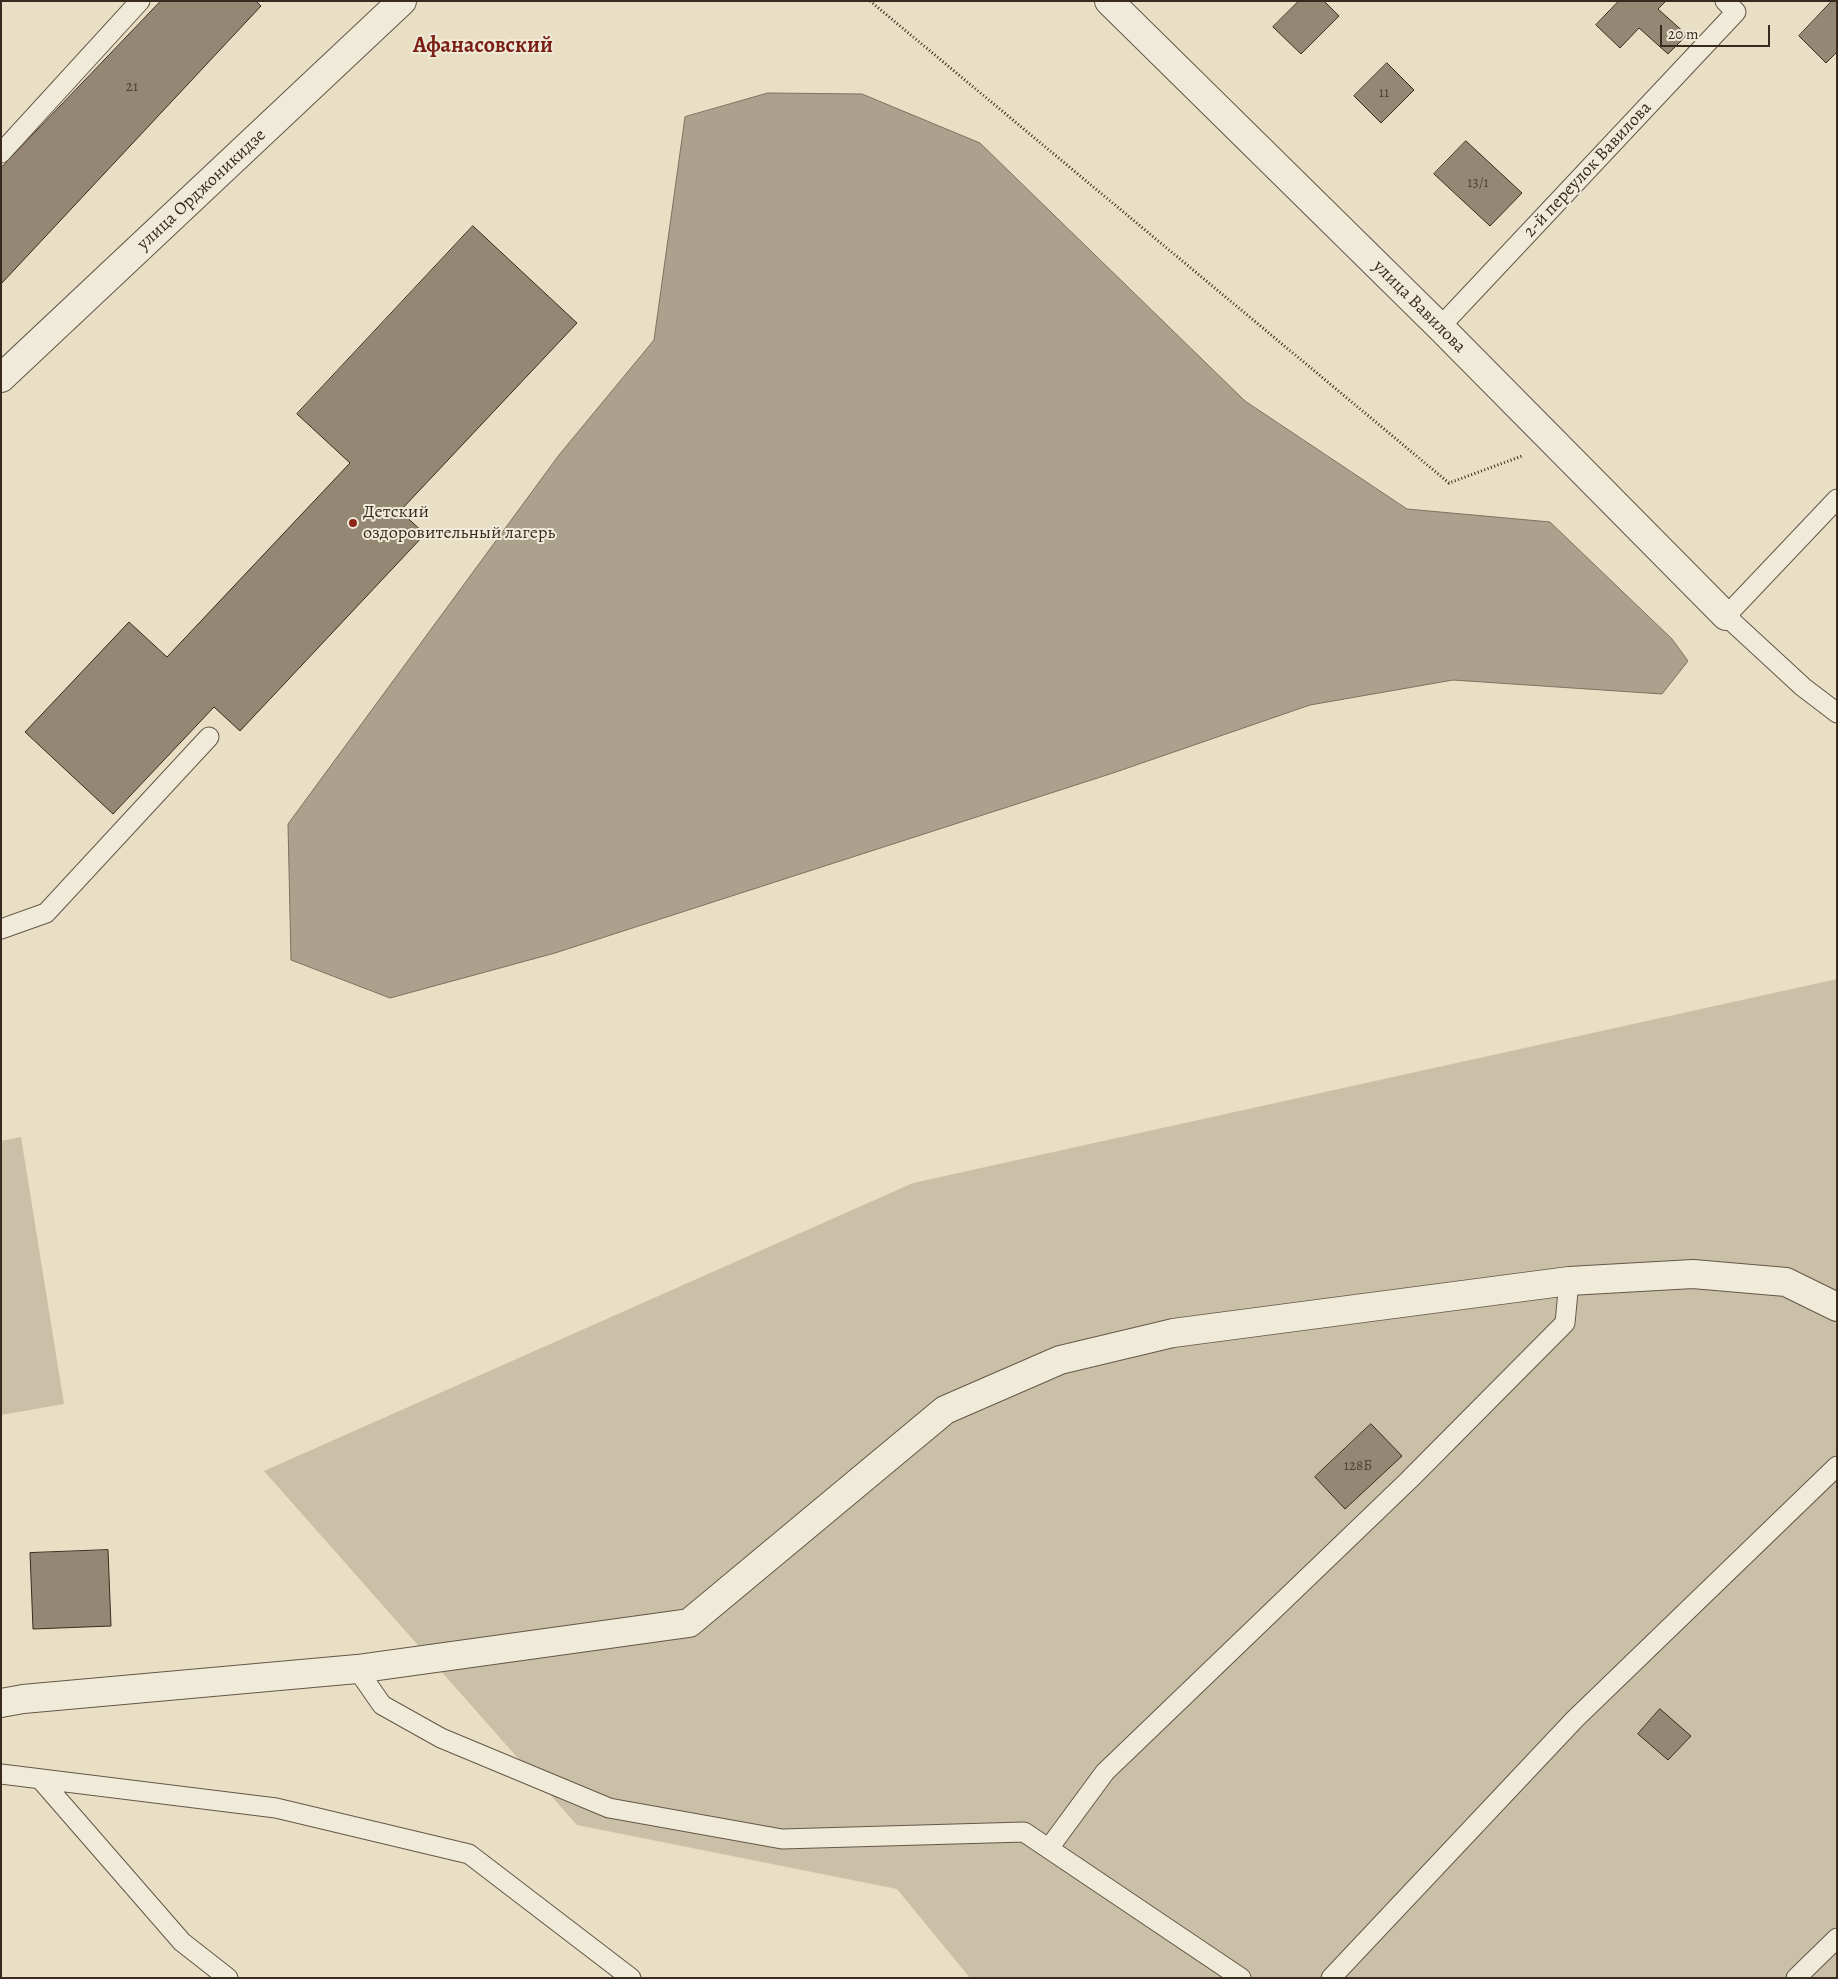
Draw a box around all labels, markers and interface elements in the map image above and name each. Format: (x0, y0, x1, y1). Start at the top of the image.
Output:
scale bar (1663, 15, 1773, 47)
text: 20 m (1668, 24, 1699, 44)
district label: Афанасовский (413, 34, 553, 60)
house number: 21 (126, 78, 138, 96)
house number: 11 (1379, 84, 1389, 102)
street label: 2-й переулок Вавилова (1519, 98, 1657, 242)
street label: улица Орджоникидзе (133, 125, 271, 255)
house number: 13/1 (1467, 174, 1489, 192)
street label: улица Вавилова (1368, 256, 1470, 358)
place label: Детский оздоровительный лагерь (363, 502, 555, 544)
marker: Детский оздоровительный лагерь (347, 517, 359, 529)
house number: 128Б (1344, 1457, 1372, 1475)

